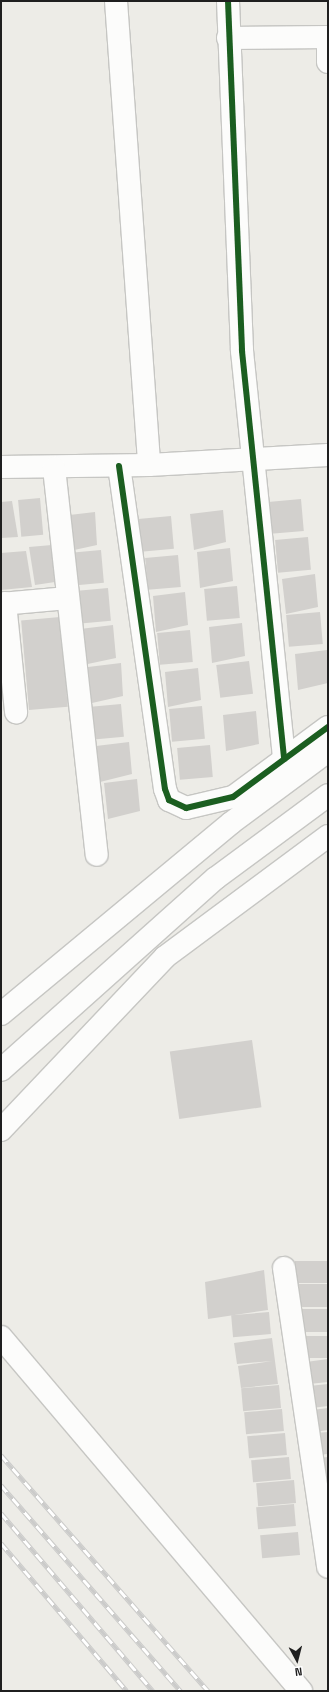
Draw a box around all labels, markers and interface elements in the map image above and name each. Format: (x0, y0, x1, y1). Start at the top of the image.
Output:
north arrow (277, 1640, 317, 1680)
text: N (294, 1665, 303, 1679)

